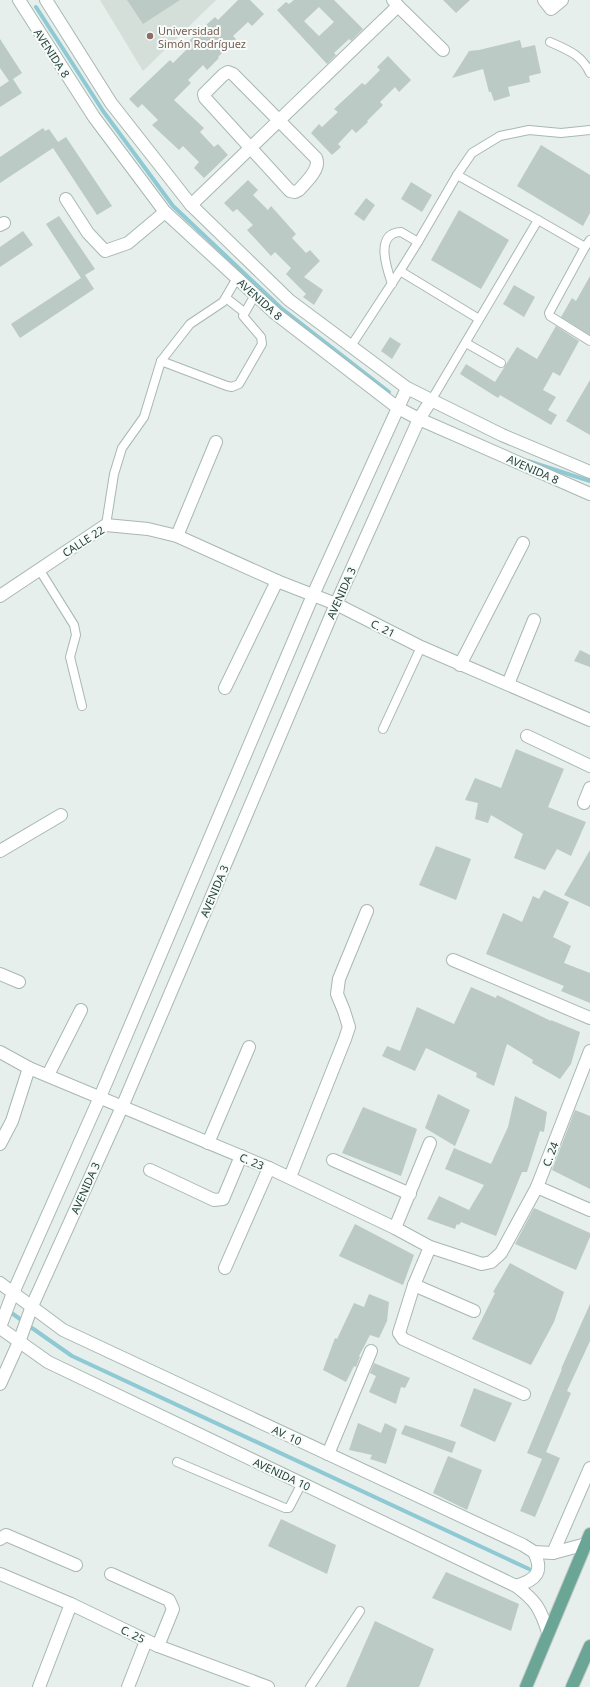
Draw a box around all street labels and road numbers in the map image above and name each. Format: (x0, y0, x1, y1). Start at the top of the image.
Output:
street label: AVENIDA 8 (31, 26, 73, 80)
street label: AVENIDA 8 (234, 275, 286, 323)
street label: AVENIDA 8 (505, 451, 561, 487)
street label: CALLE 22 (59, 522, 107, 560)
street label: AVENIDA 3 (323, 565, 359, 621)
street label: C. 21 (368, 616, 398, 640)
street label: AVENIDA 3 (196, 863, 232, 919)
street label: C. 24 (538, 1139, 562, 1169)
street label: C. 23 (237, 1149, 267, 1173)
street label: AVENIDA 3 (67, 1160, 103, 1216)
street label: AV. 10 (270, 1422, 304, 1448)
street label: AVENIDA 10 (251, 1454, 313, 1494)
street label: C. 25 (118, 1622, 148, 1646)

